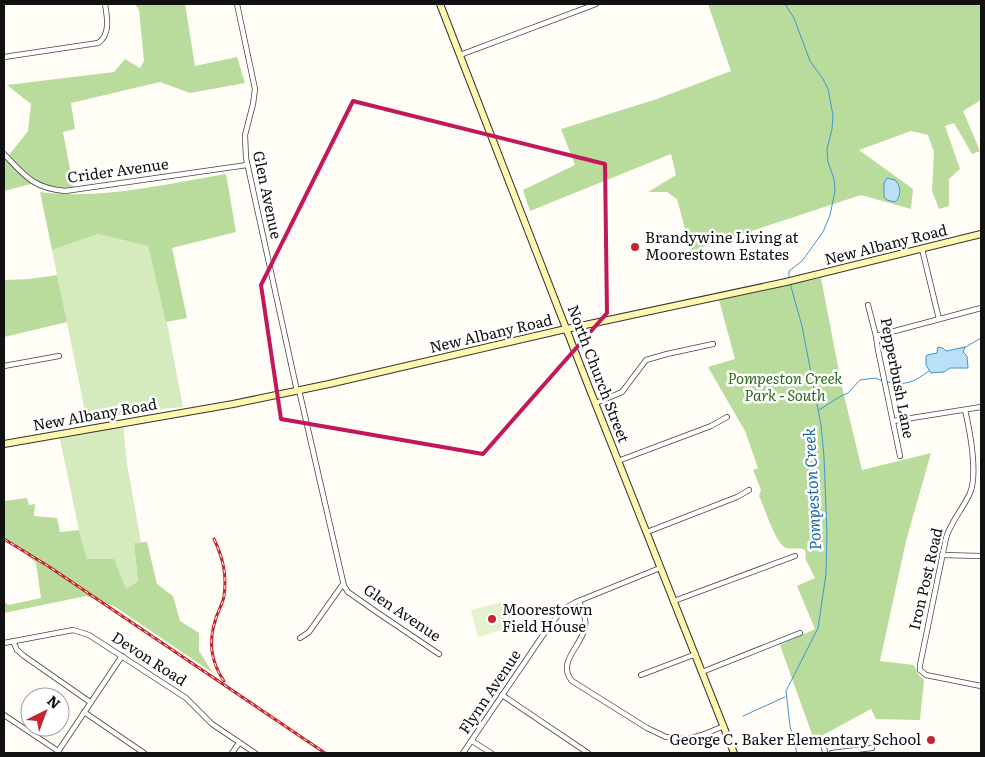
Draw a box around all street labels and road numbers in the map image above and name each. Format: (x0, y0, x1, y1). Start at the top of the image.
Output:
street label: Glen Avenue (248, 149, 289, 241)
street label: Crider Avenue (66, 151, 170, 188)
street label: New Albany Road (822, 217, 949, 270)
street label: North Church Street (562, 301, 636, 446)
street label: New Albany Road (427, 307, 554, 358)
street label: Pepperbush Lane (875, 315, 922, 440)
street label: New Albany Road (31, 391, 159, 436)
street label: Iron Post Road (902, 525, 947, 632)
street label: Glen Avenue (359, 577, 446, 646)
street label: Devon Road (108, 625, 192, 691)
street label: Flynn Avenue (452, 644, 526, 738)

